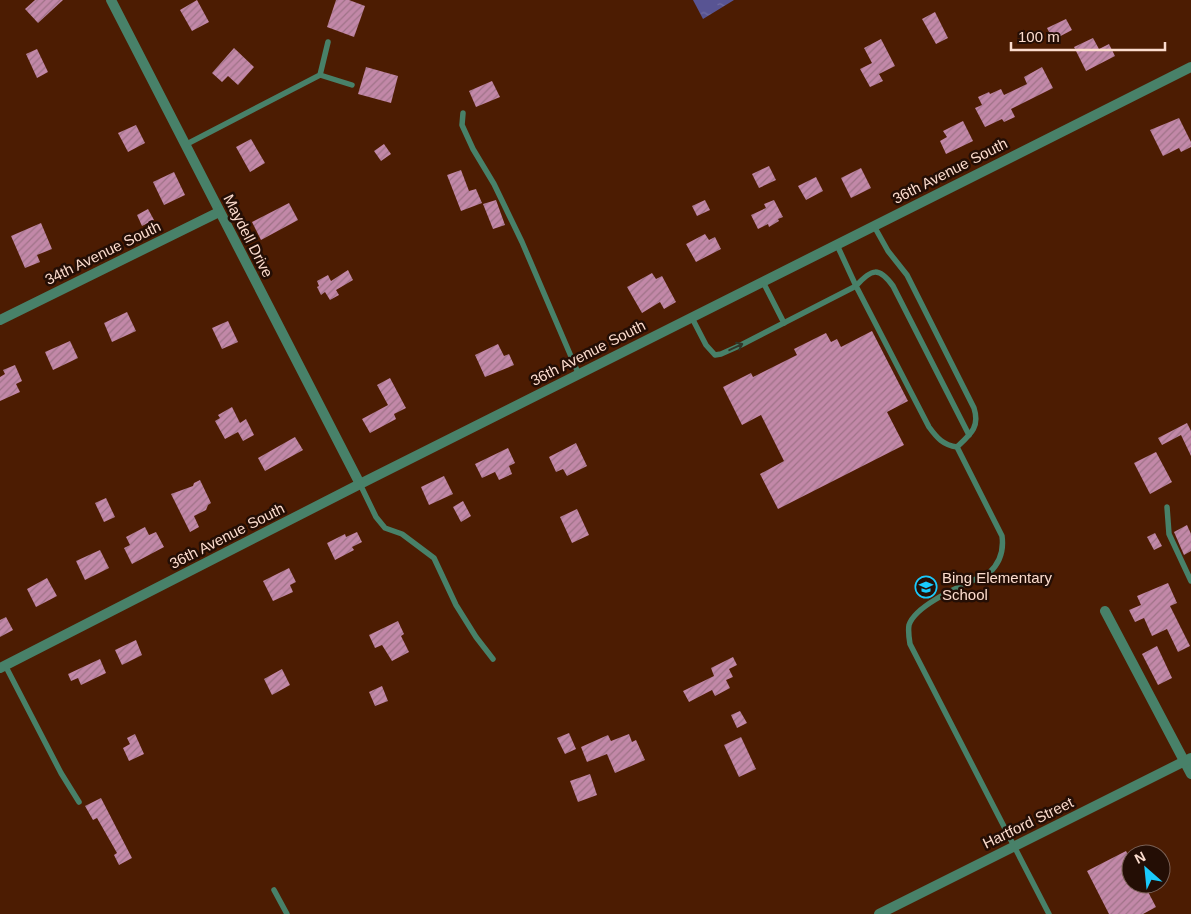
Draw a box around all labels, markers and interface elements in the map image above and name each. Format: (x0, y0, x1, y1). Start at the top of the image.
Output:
scale bar (1011, 20, 1165, 52)
text: 100 m (1018, 28, 1060, 45)
street label: 36th Avenue South (890, 134, 1010, 207)
street label: Maydell Drive (220, 191, 277, 280)
street label: 34th Avenue South (42, 217, 163, 288)
street label: 36th Avenue South (528, 316, 648, 389)
one-way arrow (728, 342, 743, 352)
street label: 36th Avenue South (167, 499, 287, 572)
place label: Bing Elementary School (942, 569, 1053, 603)
school or university icon: Bing Elementary School (914, 575, 938, 599)
street label: Hartford Street (980, 793, 1076, 852)
north arrow (1121, 844, 1171, 894)
text: N (1132, 848, 1148, 867)

